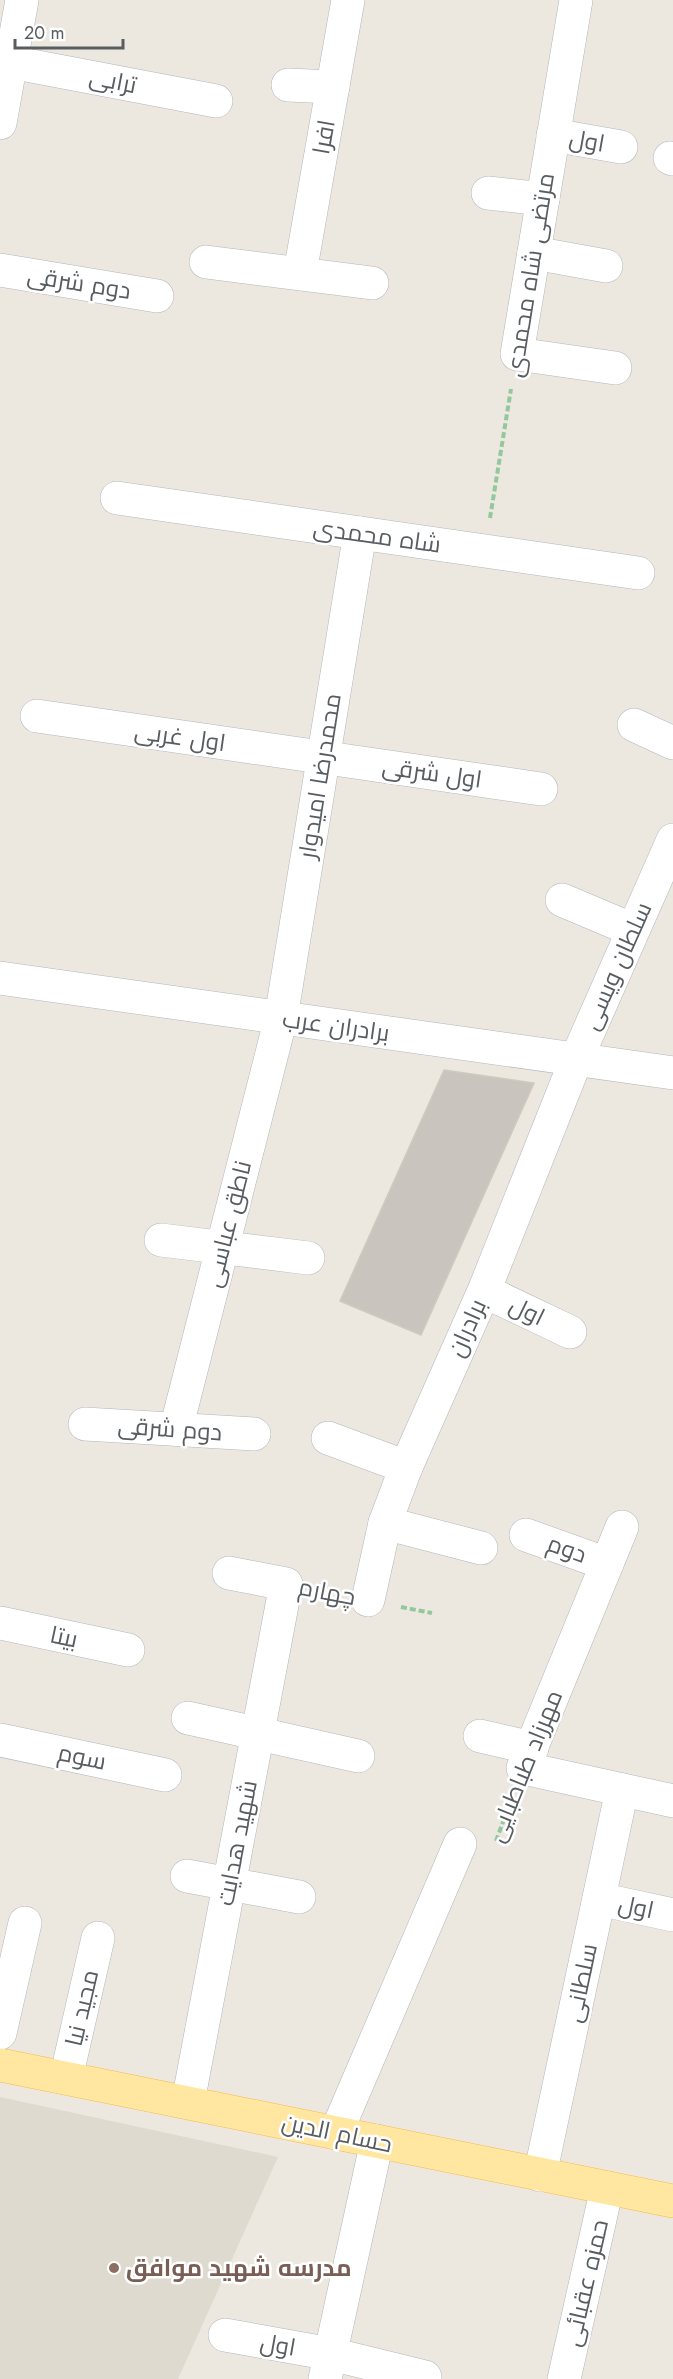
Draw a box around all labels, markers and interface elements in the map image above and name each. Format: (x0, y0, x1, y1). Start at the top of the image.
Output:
scale bar (15, 12, 123, 50)
text: 20 m (24, 20, 64, 46)
street label: ترابی (86, 59, 140, 102)
street label: افرا (303, 117, 344, 157)
street label: اول (567, 120, 608, 161)
street label: مرتضی شاه محمدی (496, 170, 563, 380)
street label: دوم شرقی (25, 257, 133, 308)
street label: شاه محمدی (311, 509, 443, 562)
street label: محمدرضا امیدوار (289, 691, 350, 863)
street label: اول غربی (132, 713, 228, 760)
street label: اول شرقی (380, 748, 484, 797)
street label: سلطان ویسی (573, 896, 660, 1035)
street label: برادران عرب (280, 1001, 392, 1050)
street label: ناطق عباسی (195, 1157, 260, 1291)
street label: اول (504, 1287, 551, 1334)
street label: برادران (438, 1293, 495, 1363)
street label: دوم شرقی (117, 1407, 223, 1450)
street label: دوم (543, 1525, 592, 1572)
street label: چهارم (295, 1569, 359, 1614)
street label: بیتا (47, 1617, 81, 1656)
street label: مهرزاد طباطبایی (478, 1684, 571, 1847)
street label: سوم (55, 1734, 110, 1779)
street label: شهید هدایت (207, 1777, 266, 1909)
street label: اول (615, 1886, 657, 1927)
street label: سلطانی (555, 1940, 606, 2026)
street label: مجید نیا (56, 1966, 107, 2050)
street label: حسام الدین (279, 2104, 396, 2161)
street label: حمزه عقبائی (554, 2216, 617, 2350)
place label: مدرسه شهید موافق (126, 2250, 352, 2285)
marker: مدرسه شهید موافق (107, 2261, 121, 2275)
street label: اول (258, 2324, 299, 2365)

